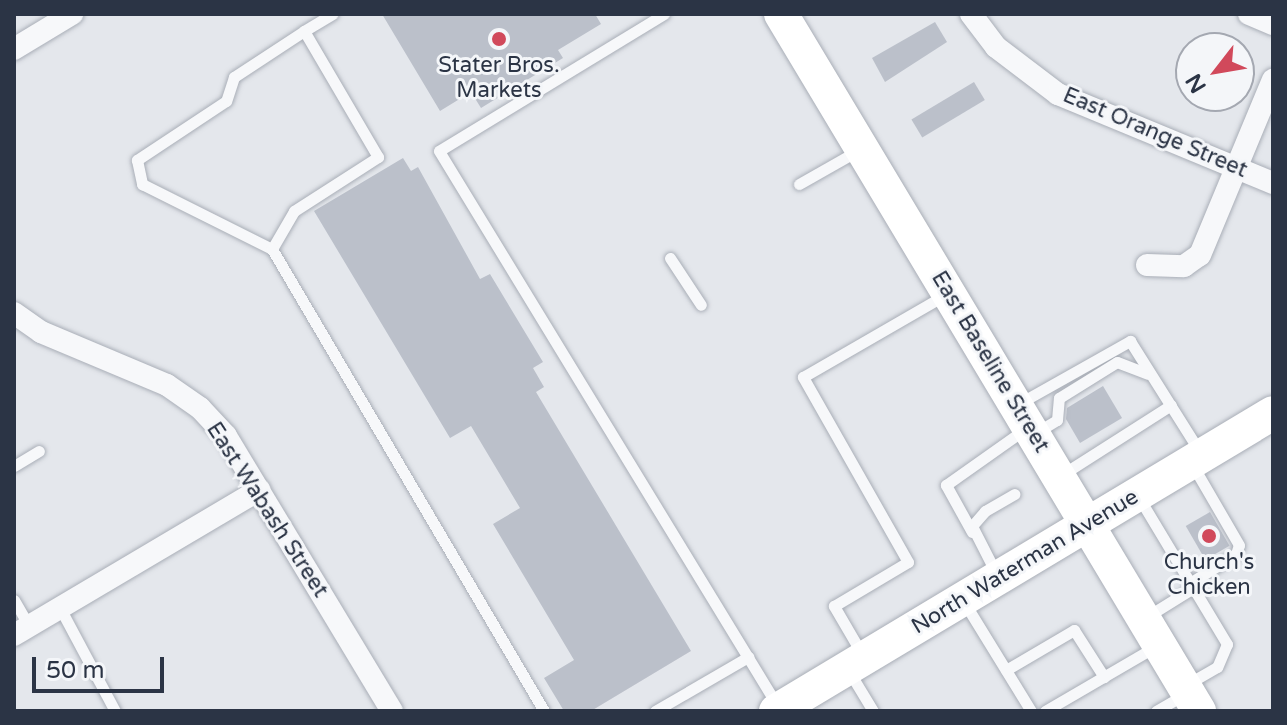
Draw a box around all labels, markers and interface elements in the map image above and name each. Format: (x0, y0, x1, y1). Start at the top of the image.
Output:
marker: Stater Bros. Markets (490, 30, 508, 48)
north arrow (1175, 32, 1255, 112)
place label: Stater Bros. Markets (438, 52, 560, 104)
text: N (1180, 69, 1212, 98)
street label: East Orange Street (1059, 82, 1251, 184)
street label: East Baseline Street (925, 267, 1055, 457)
street label: East Wabash Street (201, 418, 333, 602)
street label: North Waterman Avenue (907, 484, 1143, 640)
marker: Church's Chicken (1200, 527, 1218, 545)
place label: Church's Chicken (1164, 549, 1254, 600)
scale bar (36, 641, 168, 691)
text: 50 m (46, 656, 104, 685)

